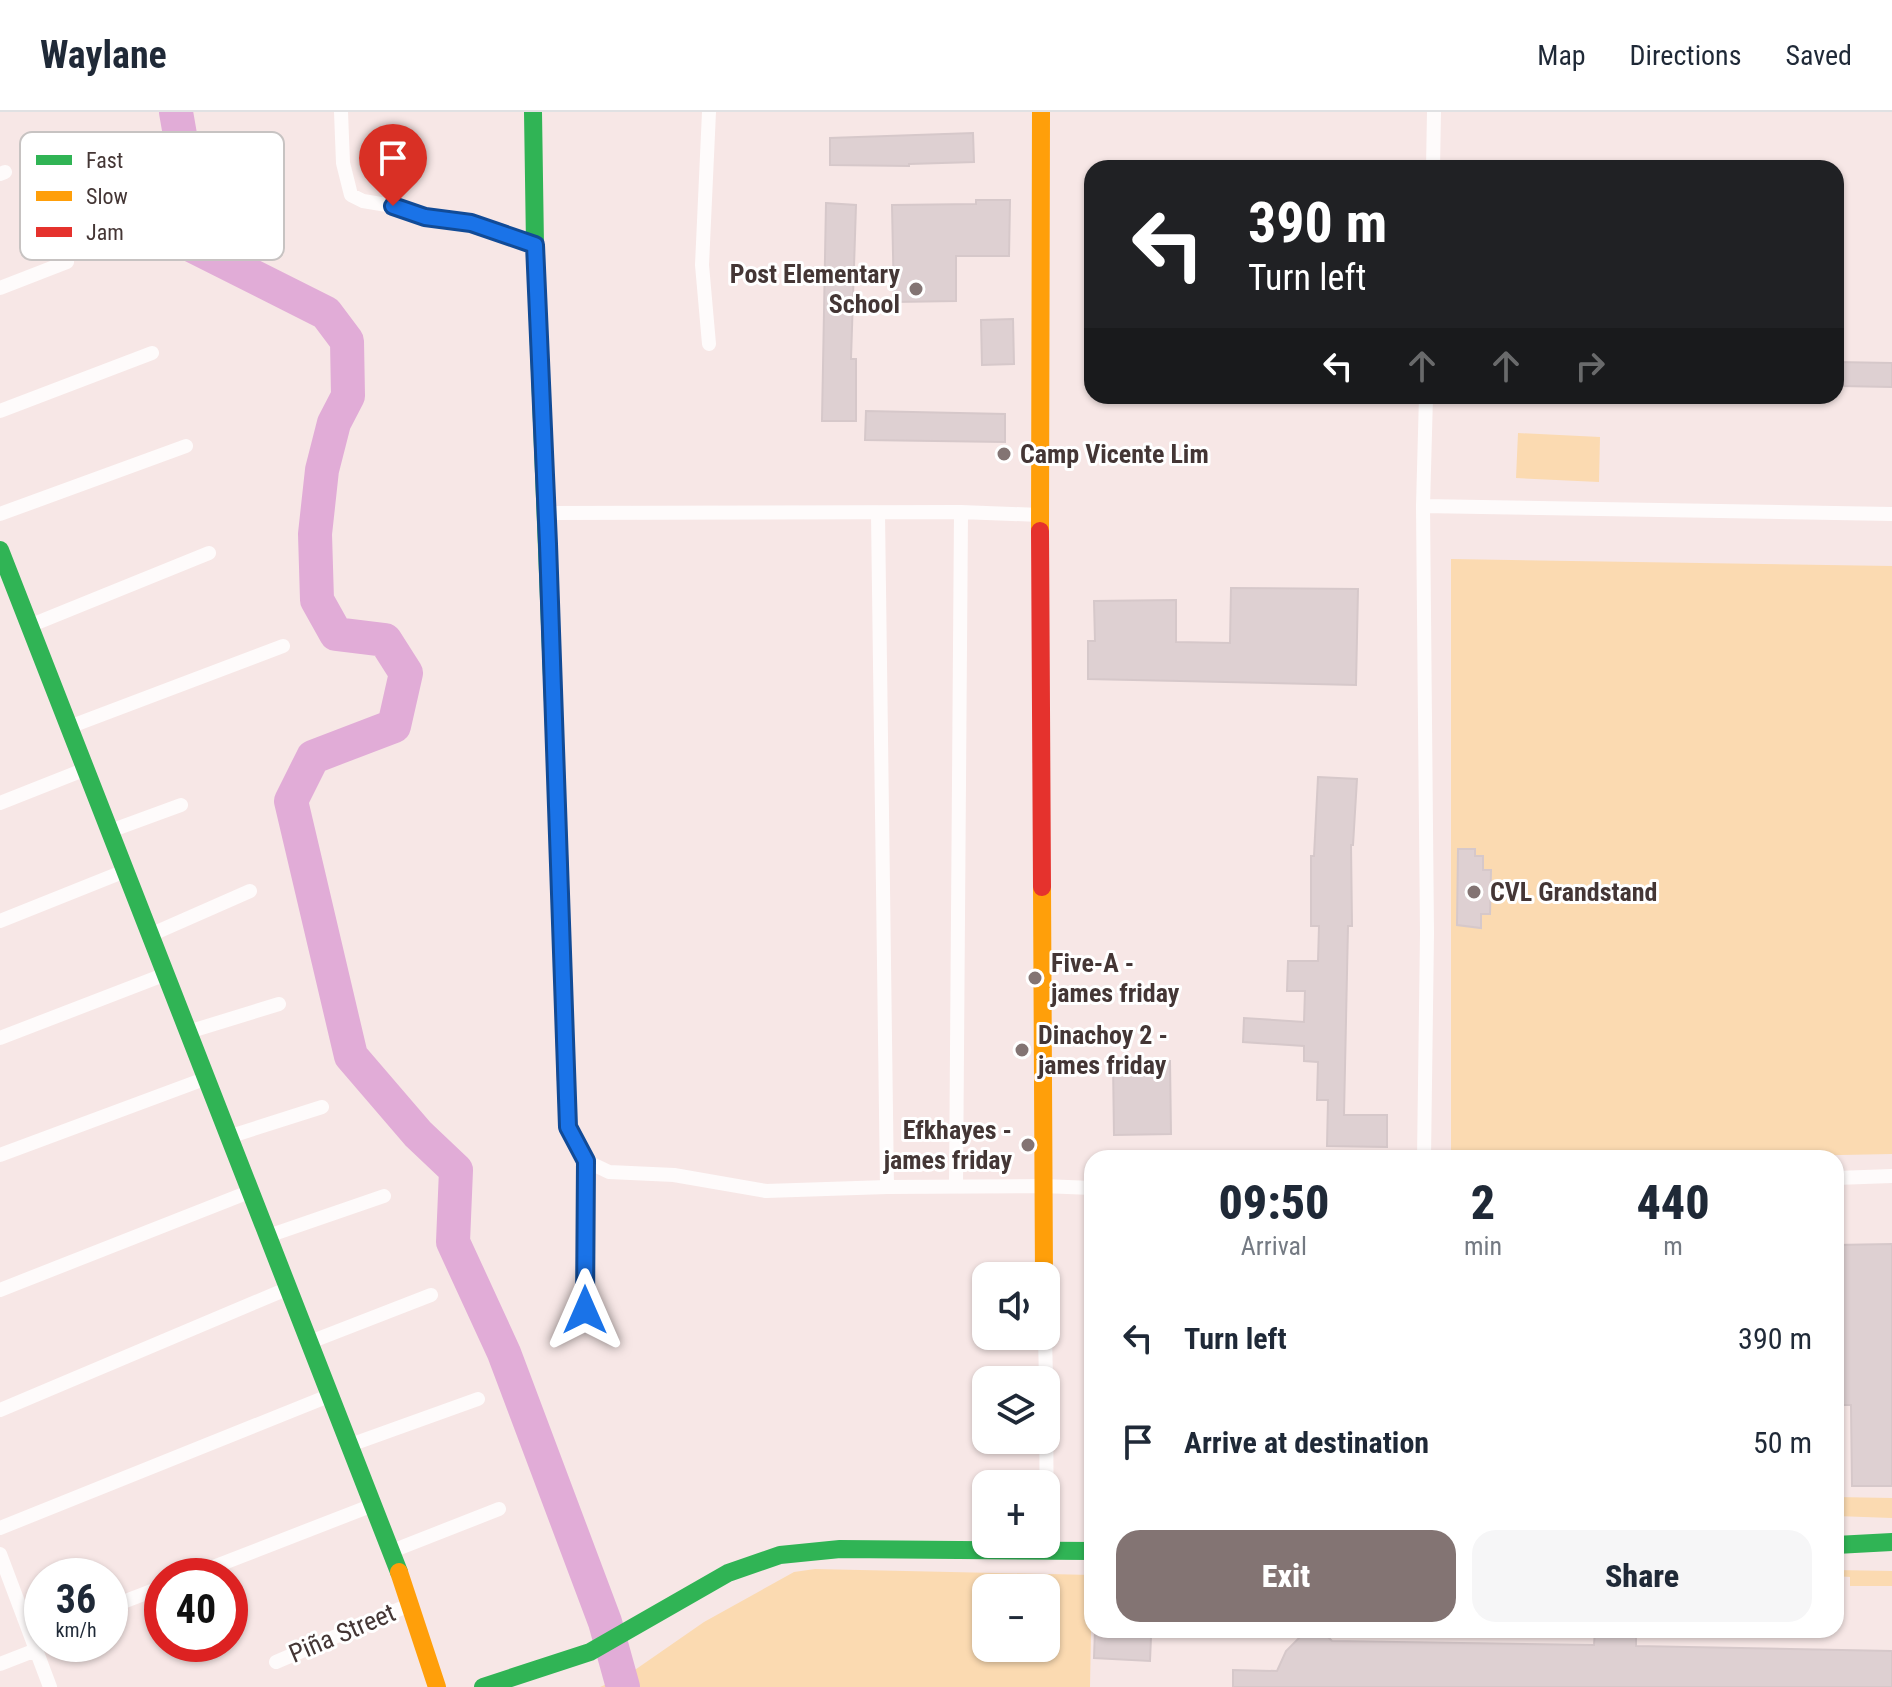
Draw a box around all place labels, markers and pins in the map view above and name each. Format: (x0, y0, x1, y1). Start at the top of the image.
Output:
pin (359, 124, 427, 206)
place label: Post Elementary School (730, 259, 900, 319)
marker: Post Elementary School (907, 280, 925, 298)
place label: Camp Vicente Lim (1020, 439, 1209, 469)
marker: Camp Vicente Lim (995, 445, 1013, 463)
place label: CVL Grandstand (1490, 877, 1657, 907)
marker: CVL Grandstand (1465, 883, 1483, 901)
place label: Five-A - james friday (1050, 948, 1180, 1008)
marker: Five-A - james friday (1026, 969, 1044, 987)
place label: Dinachoy 2 - james friday (1037, 1020, 1168, 1080)
marker: Dinachoy 2 - james friday (1013, 1041, 1031, 1059)
place label: Efkhayes - james friday (883, 1115, 1012, 1175)
marker: Efkhayes - james friday (1019, 1136, 1037, 1154)

